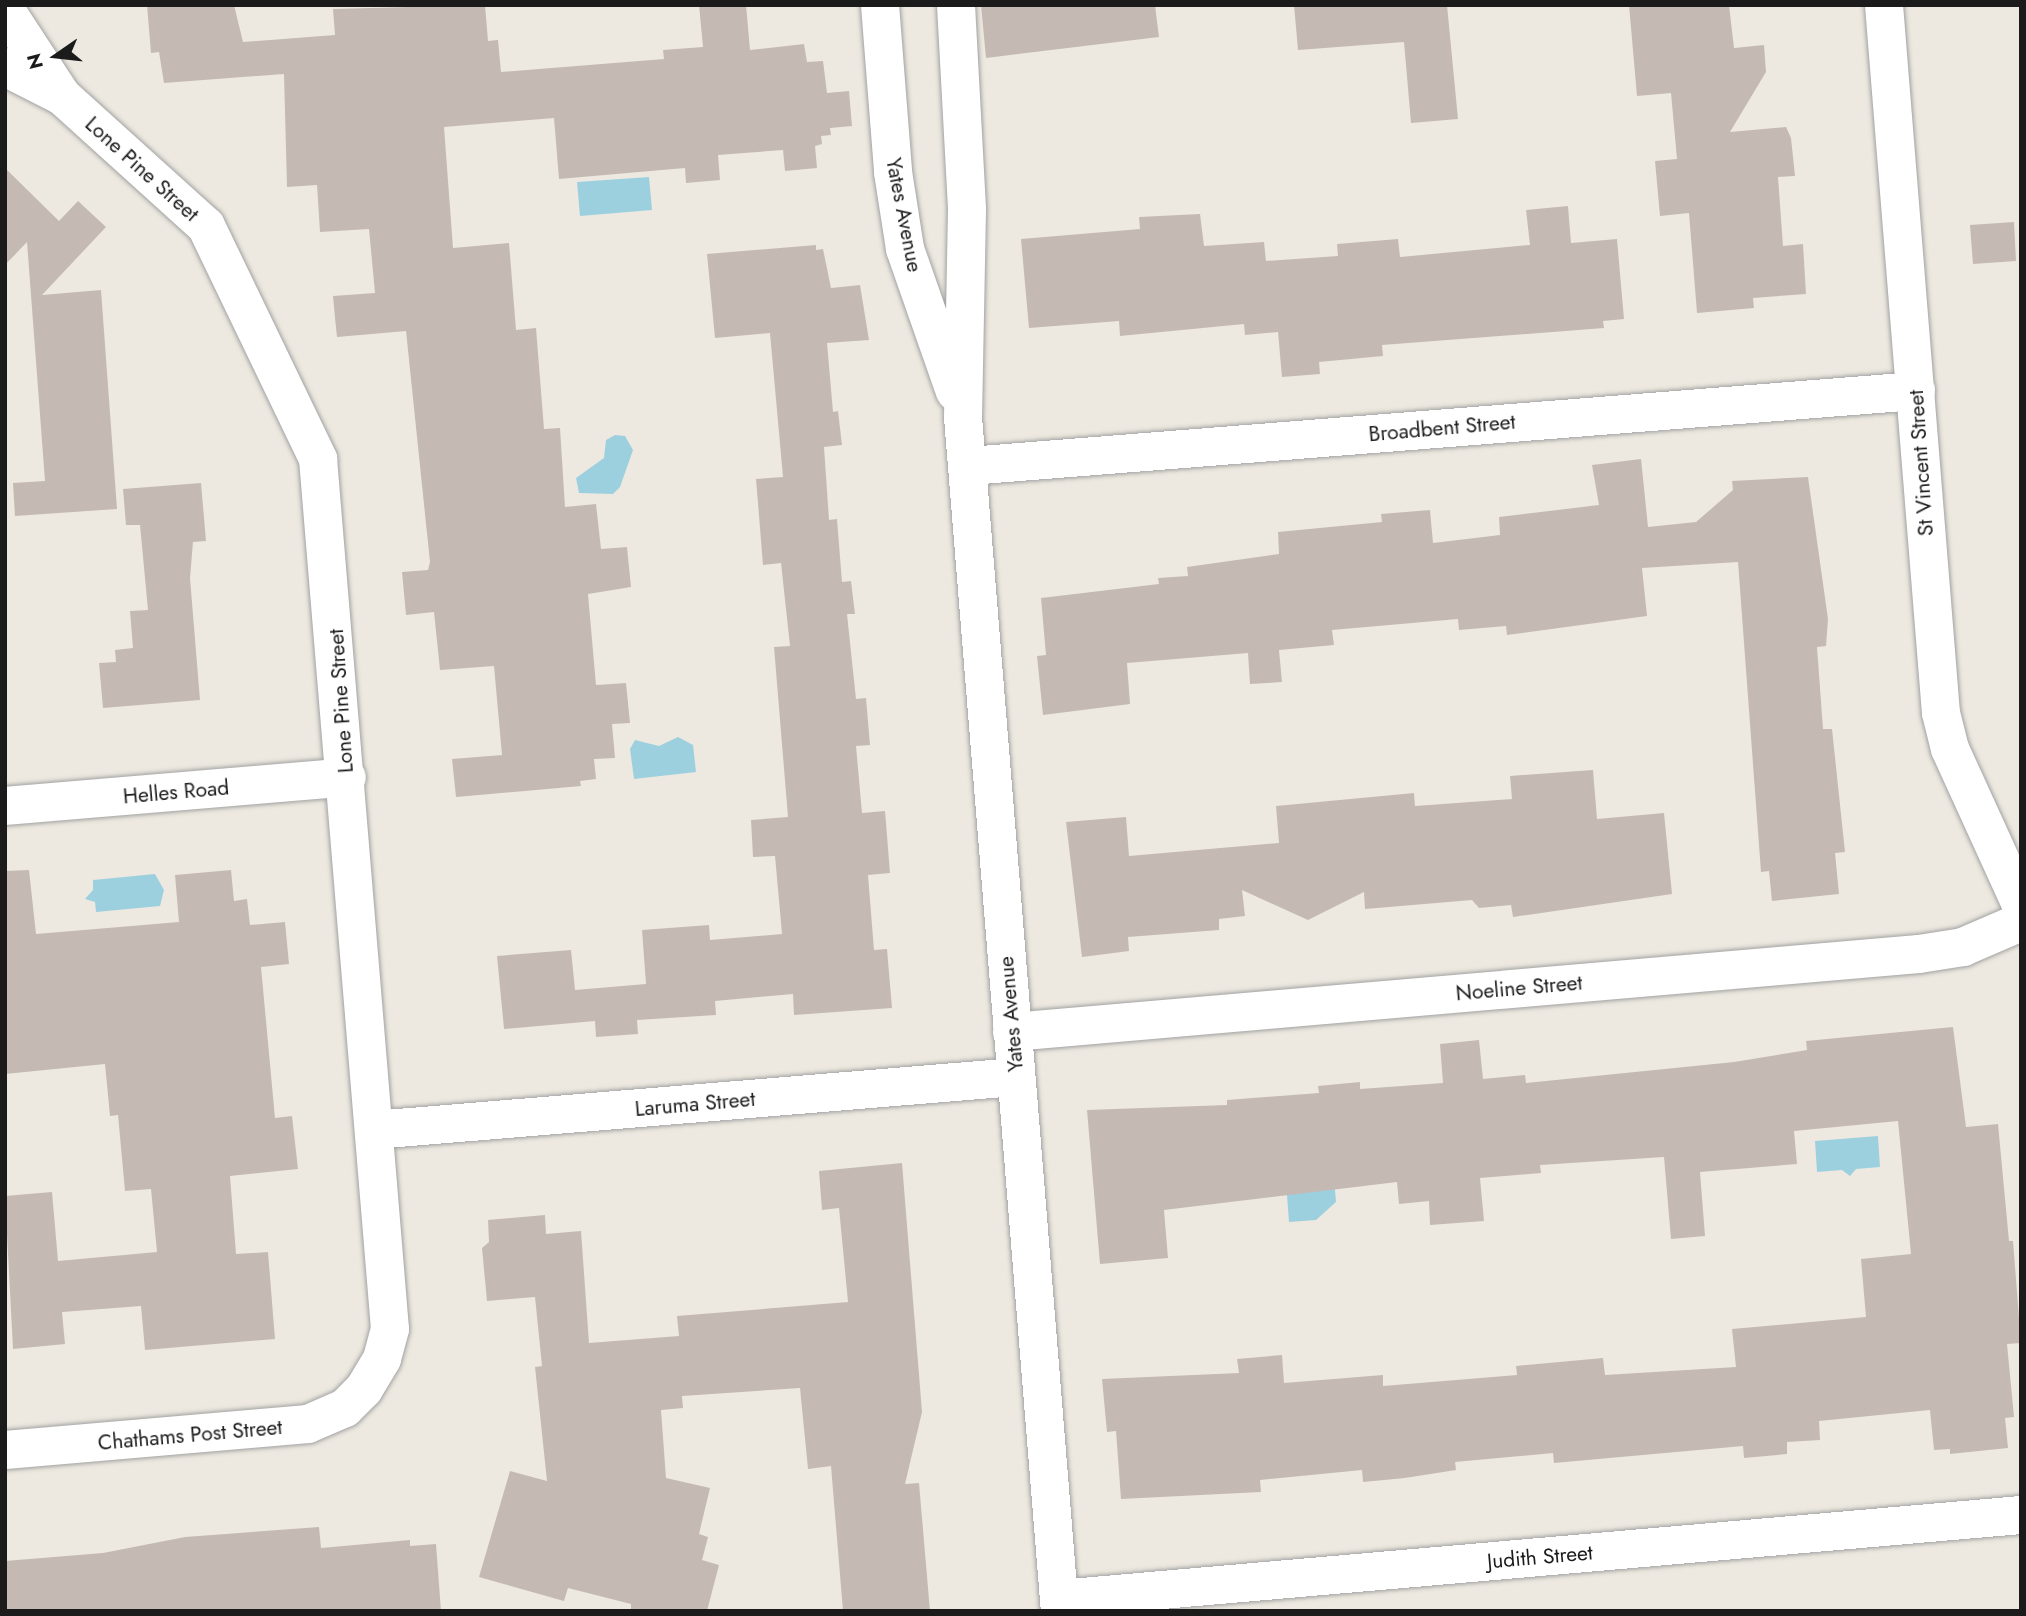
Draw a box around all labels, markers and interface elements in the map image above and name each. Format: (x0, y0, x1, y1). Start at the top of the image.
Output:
north arrow (21, 21, 91, 91)
text: N (20, 51, 50, 72)
street label: Lone Pine Street (80, 111, 204, 227)
street label: Yates Avenue (881, 156, 927, 274)
street label: St Vincent Street (1903, 389, 1939, 537)
street label: Broadbent Street (1367, 409, 1517, 447)
street label: Lone Pine Street (323, 628, 359, 774)
street label: Helles Road (122, 775, 230, 809)
street label: Yates Avenue (993, 955, 1029, 1073)
street label: Noeline Street (1455, 970, 1583, 1006)
street label: Laruma Street (634, 1086, 756, 1122)
street label: Chathams Post Street (97, 1414, 283, 1456)
street label: Judith Street (1486, 1540, 1594, 1574)

